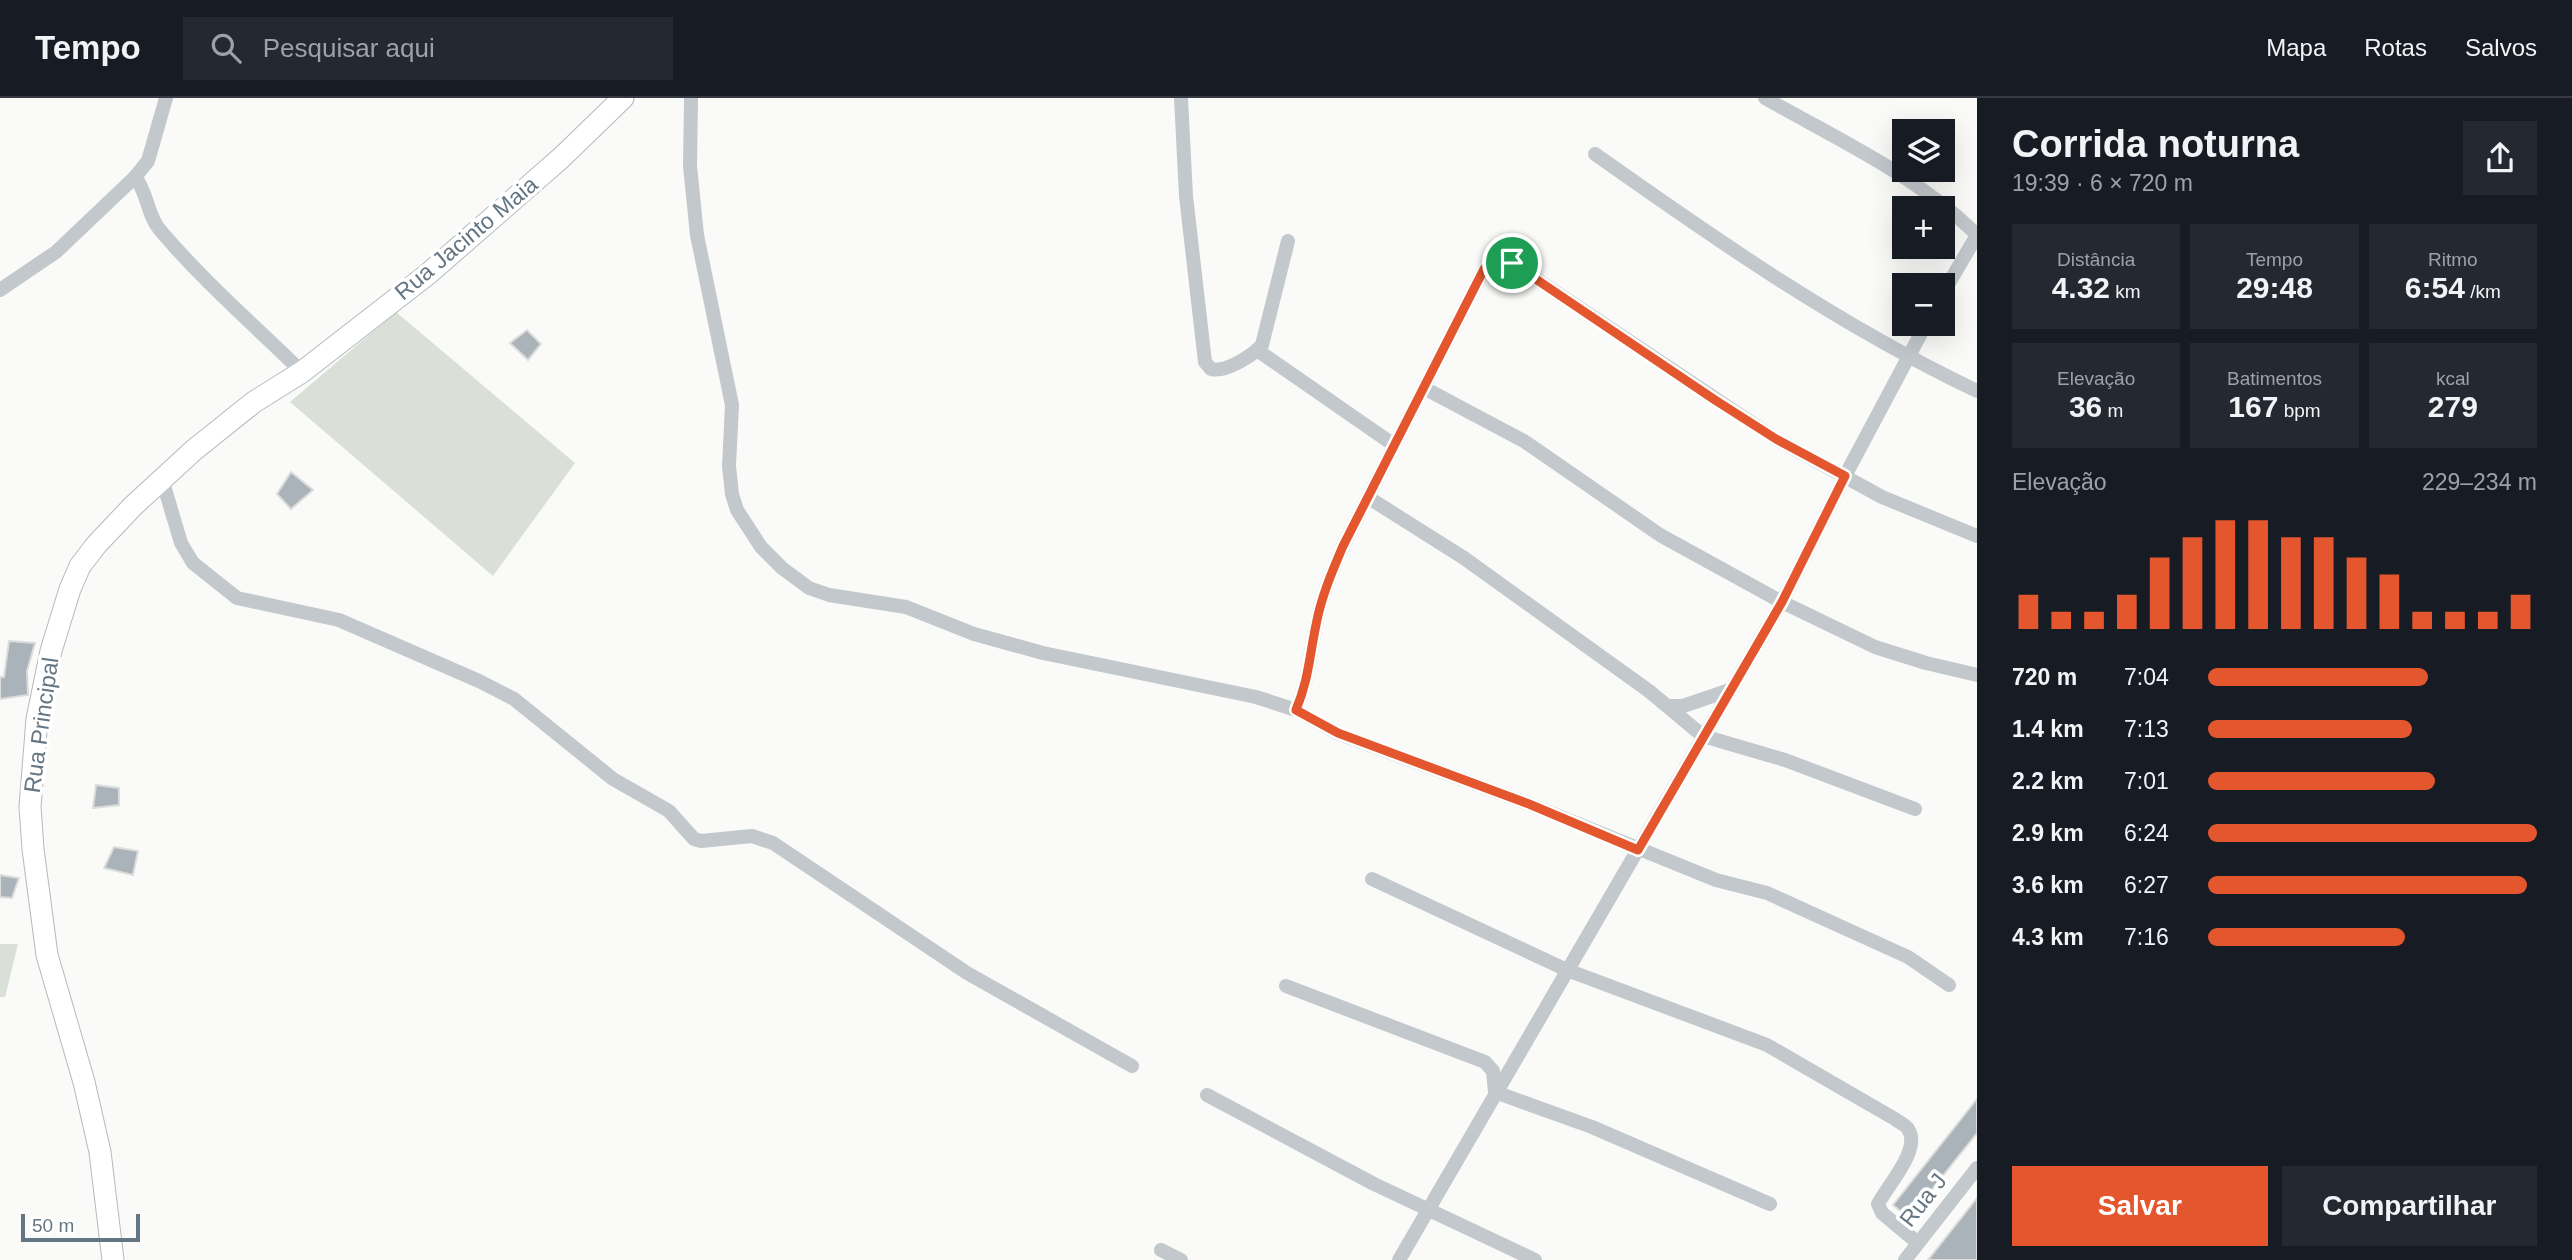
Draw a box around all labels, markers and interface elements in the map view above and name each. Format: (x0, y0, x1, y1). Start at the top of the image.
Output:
search box (183, 17, 673, 80)
text: Tempo (35, 29, 141, 66)
icon: search (207, 29, 245, 67)
text: Pesquisar aqui (263, 33, 435, 63)
text: Mapa (2266, 34, 2326, 61)
text: Rotas (2364, 34, 2427, 61)
text: Salvos (2465, 34, 2537, 61)
map controls (1892, 119, 1955, 336)
button: layers (1892, 119, 1955, 182)
button: share (2463, 121, 2537, 195)
text: Corrida noturna (2012, 123, 2299, 165)
text: 19:39 · 6 × 720 m (2012, 170, 2193, 196)
street label: Rua Jacinto Maia (390, 171, 543, 305)
button: + (1892, 196, 1955, 259)
pin (1482, 233, 1542, 293)
icon: arrive (1493, 244, 1531, 282)
text: Distância (2057, 249, 2135, 270)
text: Tempo (2246, 249, 2303, 270)
text: Ritmo (2428, 249, 2478, 270)
text: 4.32 (2052, 271, 2110, 304)
text: 29:48 (2236, 271, 2313, 304)
text: 6:54 (2405, 271, 2465, 304)
button: − (1892, 273, 1955, 336)
text: km (2110, 281, 2141, 302)
text: /km (2465, 281, 2501, 302)
text: Elevação (2057, 368, 2135, 389)
text: Batimentos (2227, 368, 2322, 389)
text: kcal (2436, 368, 2470, 389)
text: 36 (2069, 390, 2102, 423)
text: 167 (2228, 390, 2278, 423)
text: 279 (2428, 390, 2478, 423)
text: m (2102, 400, 2123, 421)
text: bpm (2278, 400, 2321, 421)
text: Elevação (2012, 469, 2107, 495)
text: 229–234 m (2422, 469, 2537, 495)
street label: Rua Principal (19, 655, 63, 795)
text: 720 m (2012, 664, 2077, 690)
text: 7:04 (2124, 664, 2169, 690)
text: 1.4 km (2012, 716, 2084, 742)
text: 7:13 (2124, 716, 2169, 742)
text: 2.2 km (2012, 768, 2084, 794)
text: 7:01 (2124, 768, 2169, 794)
text: 2.9 km (2012, 820, 2084, 846)
text: 6:24 (2124, 820, 2169, 846)
text: 3.6 km (2012, 872, 2084, 898)
text: 6:27 (2124, 872, 2169, 898)
text: 4.3 km (2012, 924, 2084, 950)
text: 7:16 (2124, 924, 2169, 950)
button: Salvar (2012, 1166, 2268, 1246)
button: Compartilhar (2282, 1166, 2537, 1246)
street label: Rua J (1894, 1168, 1952, 1232)
scale bar (21, 1211, 140, 1243)
text: 50 m (32, 1215, 74, 1236)

